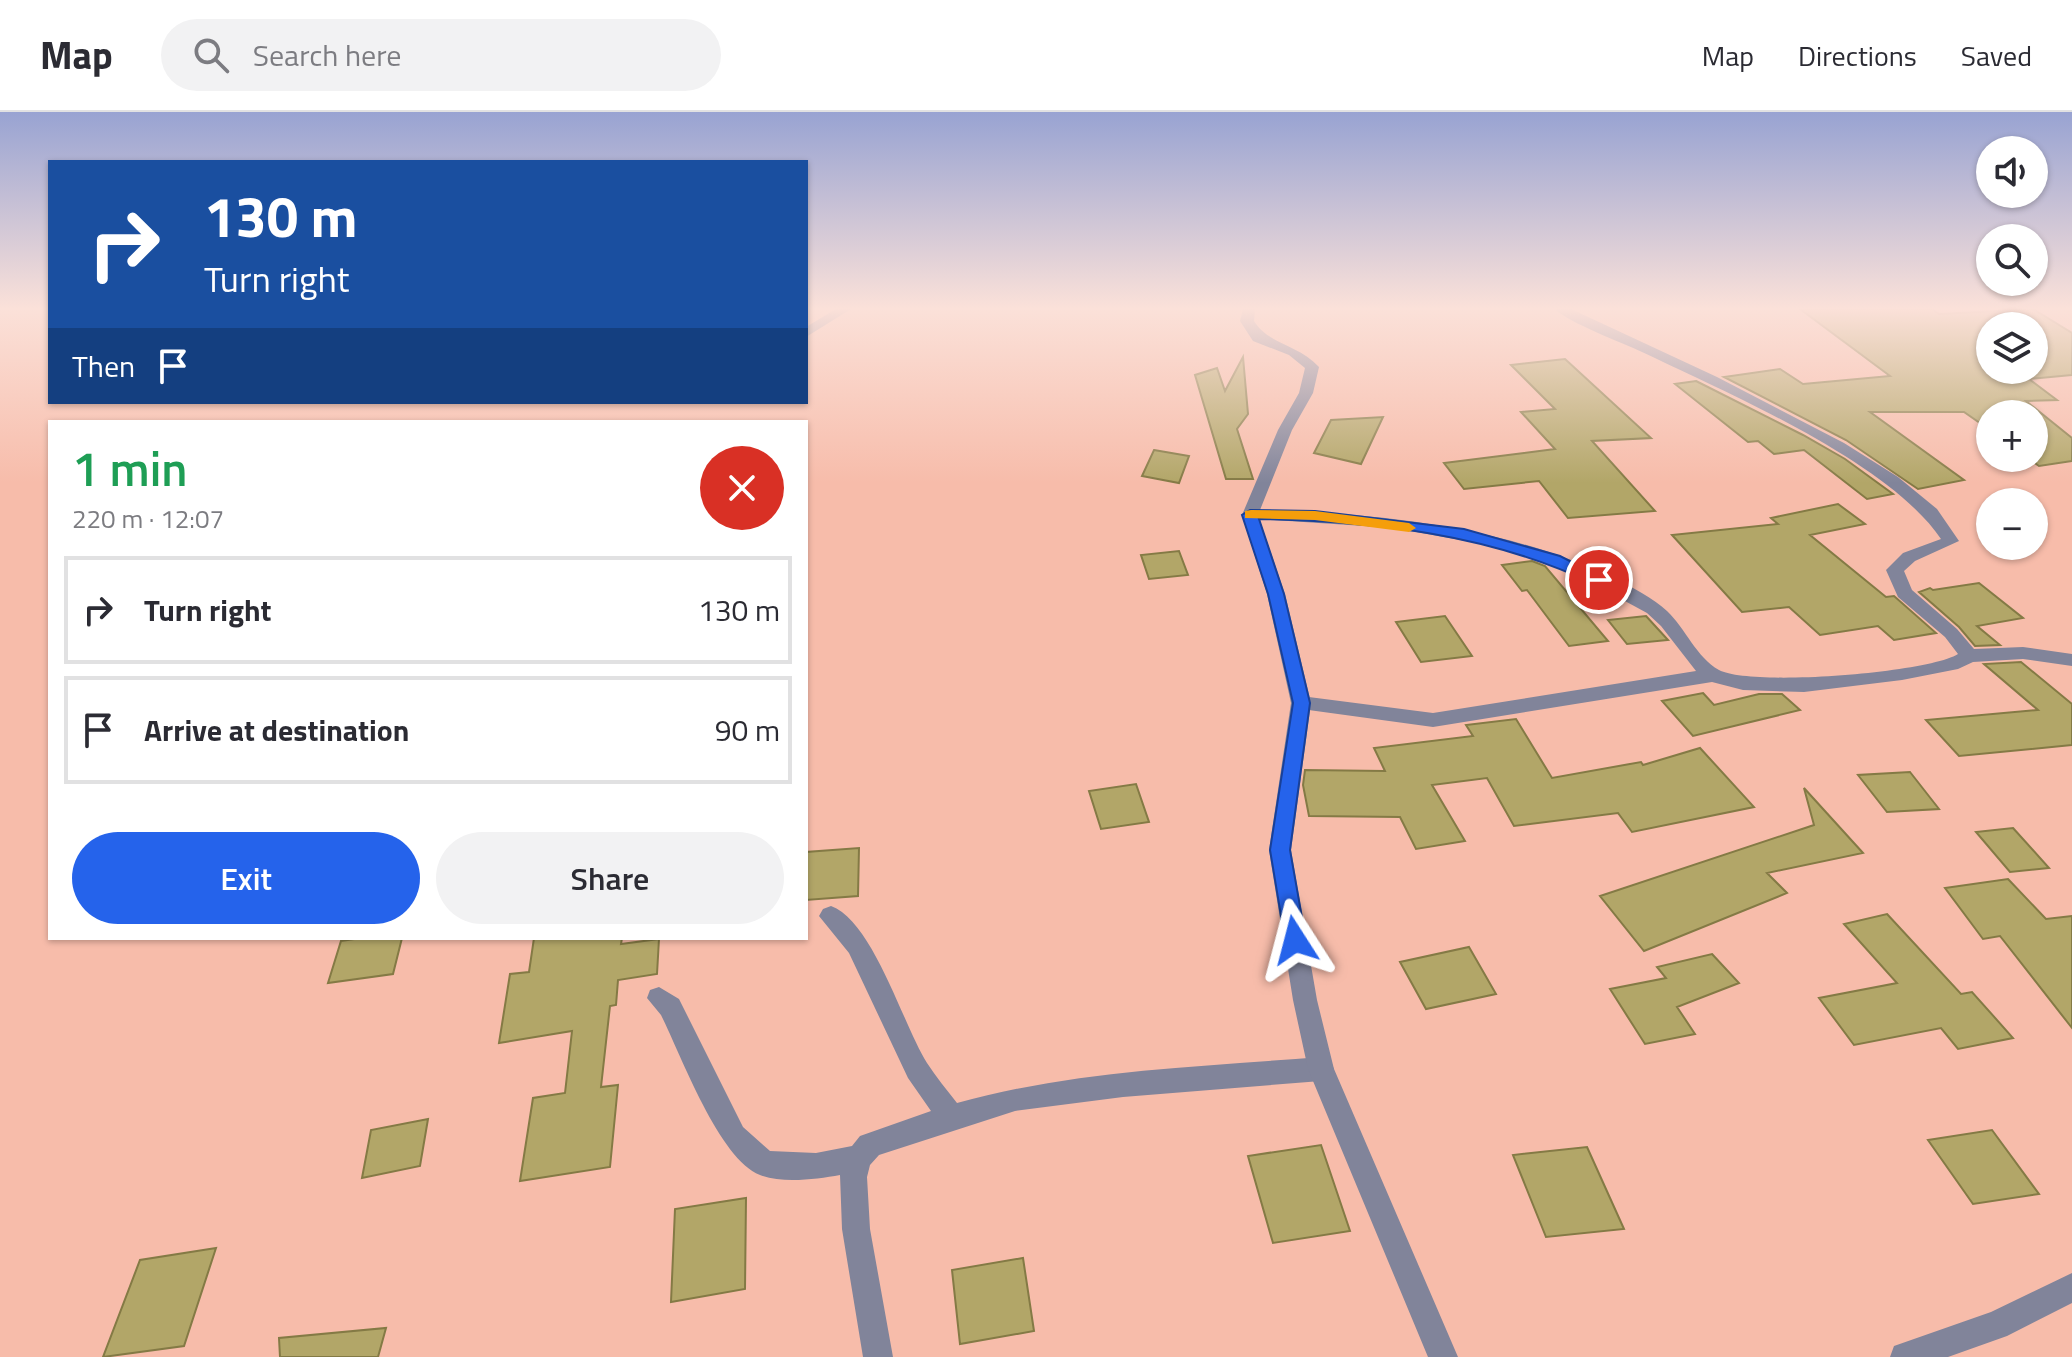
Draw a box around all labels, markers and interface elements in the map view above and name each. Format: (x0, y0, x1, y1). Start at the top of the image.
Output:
search box (161, 19, 721, 91)
text: Map (40, 26, 113, 84)
text: Search here (253, 32, 402, 78)
icon: search (189, 33, 233, 77)
text: Map (1702, 34, 1754, 77)
text: Directions (1798, 34, 1917, 77)
text: Saved (1961, 34, 2032, 77)
map controls (1976, 136, 2048, 560)
button: sound (1976, 136, 2048, 208)
text: 130 m (204, 174, 357, 259)
icon: right (72, 192, 176, 296)
button: search (1976, 224, 2048, 296)
text: Turn right (204, 251, 349, 306)
button: layers (1976, 312, 2048, 384)
text: Then (72, 343, 135, 389)
icon: arrive (151, 344, 195, 388)
button: + (1976, 400, 2048, 472)
text: 1 min (72, 432, 187, 505)
button: close (700, 446, 784, 530)
button: − (1976, 488, 2048, 560)
text: 220 m · 12:07 (72, 499, 224, 538)
pin (1565, 546, 1633, 614)
icon: arrive (1577, 558, 1621, 602)
text: Turn right (144, 587, 272, 633)
text: 130 m (698, 587, 780, 633)
icon: right (76, 588, 120, 632)
text: Arrive at destination (144, 707, 409, 753)
text: 90 m (715, 707, 780, 753)
icon: arrive (76, 708, 120, 752)
button: Exit (72, 832, 420, 924)
button: Share (436, 832, 784, 924)
position arrow (1253, 898, 1337, 982)

